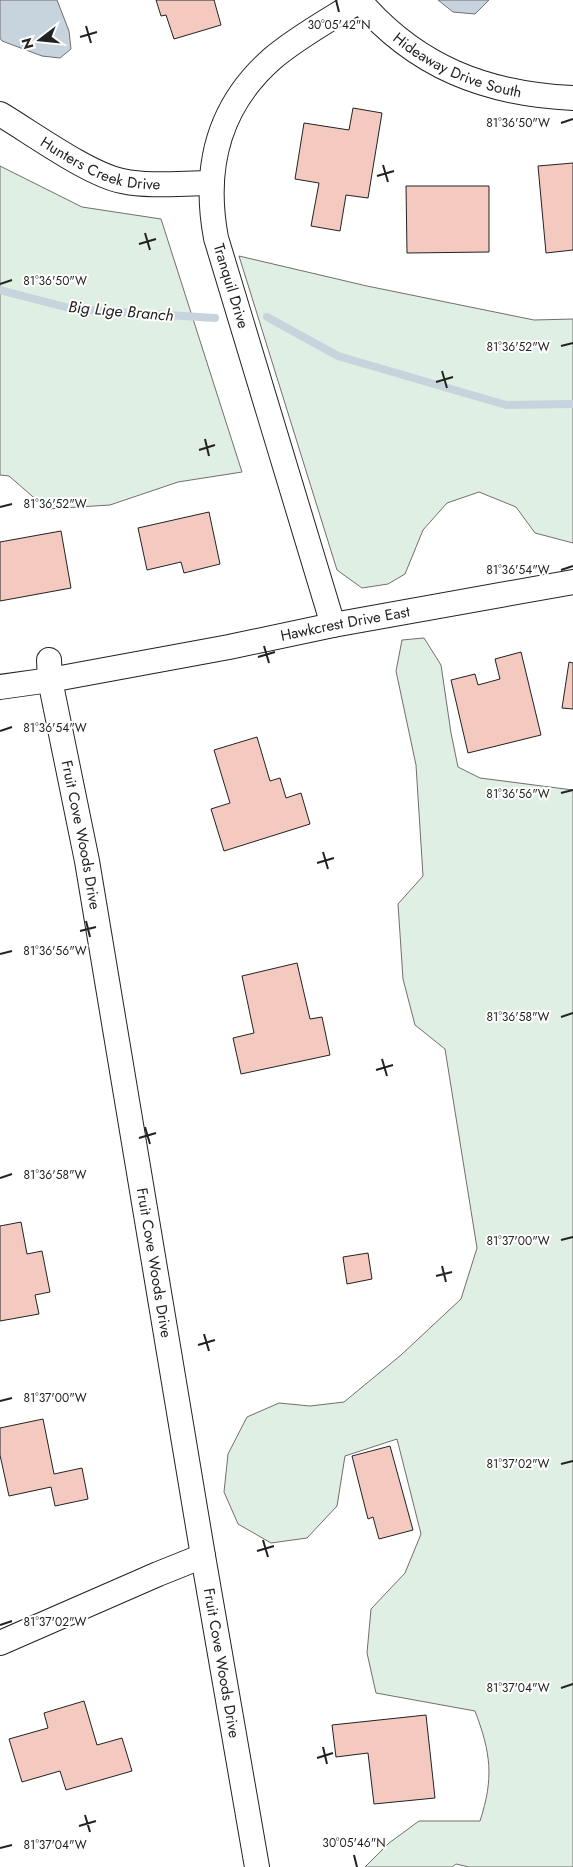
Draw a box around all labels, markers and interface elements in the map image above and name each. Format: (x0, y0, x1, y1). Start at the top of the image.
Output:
north arrow (15, 15, 65, 65)
text: 30°05'42"N (307, 16, 371, 34)
street label: Hideaway Drive South (388, 27, 524, 103)
text: N (16, 35, 39, 52)
text: 81°36'50"W (486, 114, 550, 132)
street label: Hunters Creek Drive (36, 131, 161, 195)
street label: Tranquil Drive (208, 241, 254, 331)
text: 81°36'50"W (23, 272, 87, 290)
water label: Big Lige Branch (67, 295, 175, 327)
text: 81°36'52"W (486, 338, 550, 356)
text: 81°36'52"W (23, 495, 87, 513)
text: 81°36'54"W (486, 561, 550, 579)
street label: Hawkcrest Drive East (278, 600, 412, 647)
text: 81°36'54"W (23, 719, 87, 737)
street label: Fruit Cove Woods Drive (56, 758, 106, 912)
text: 81°36'56"W (486, 785, 550, 803)
text: 81°36'56"W (23, 942, 87, 960)
text: 81°36'58"W (487, 1008, 550, 1026)
text: 81°36'58"W (24, 1166, 87, 1184)
street label: Fruit Cove Woods Drive (131, 1186, 177, 1340)
text: 81°37'00"W (486, 1232, 550, 1250)
text: 81°37'00"W (23, 1389, 87, 1407)
text: 81°37'02"W (487, 1455, 550, 1473)
street label: Fruit Cove Woods Drive (198, 1586, 245, 1740)
text: 81°37'02"W (24, 1613, 87, 1631)
text: 81°37'04"W (486, 1679, 550, 1697)
text: 30°05'46"N (322, 1834, 386, 1852)
text: 81°37'04"W (23, 1836, 87, 1854)

